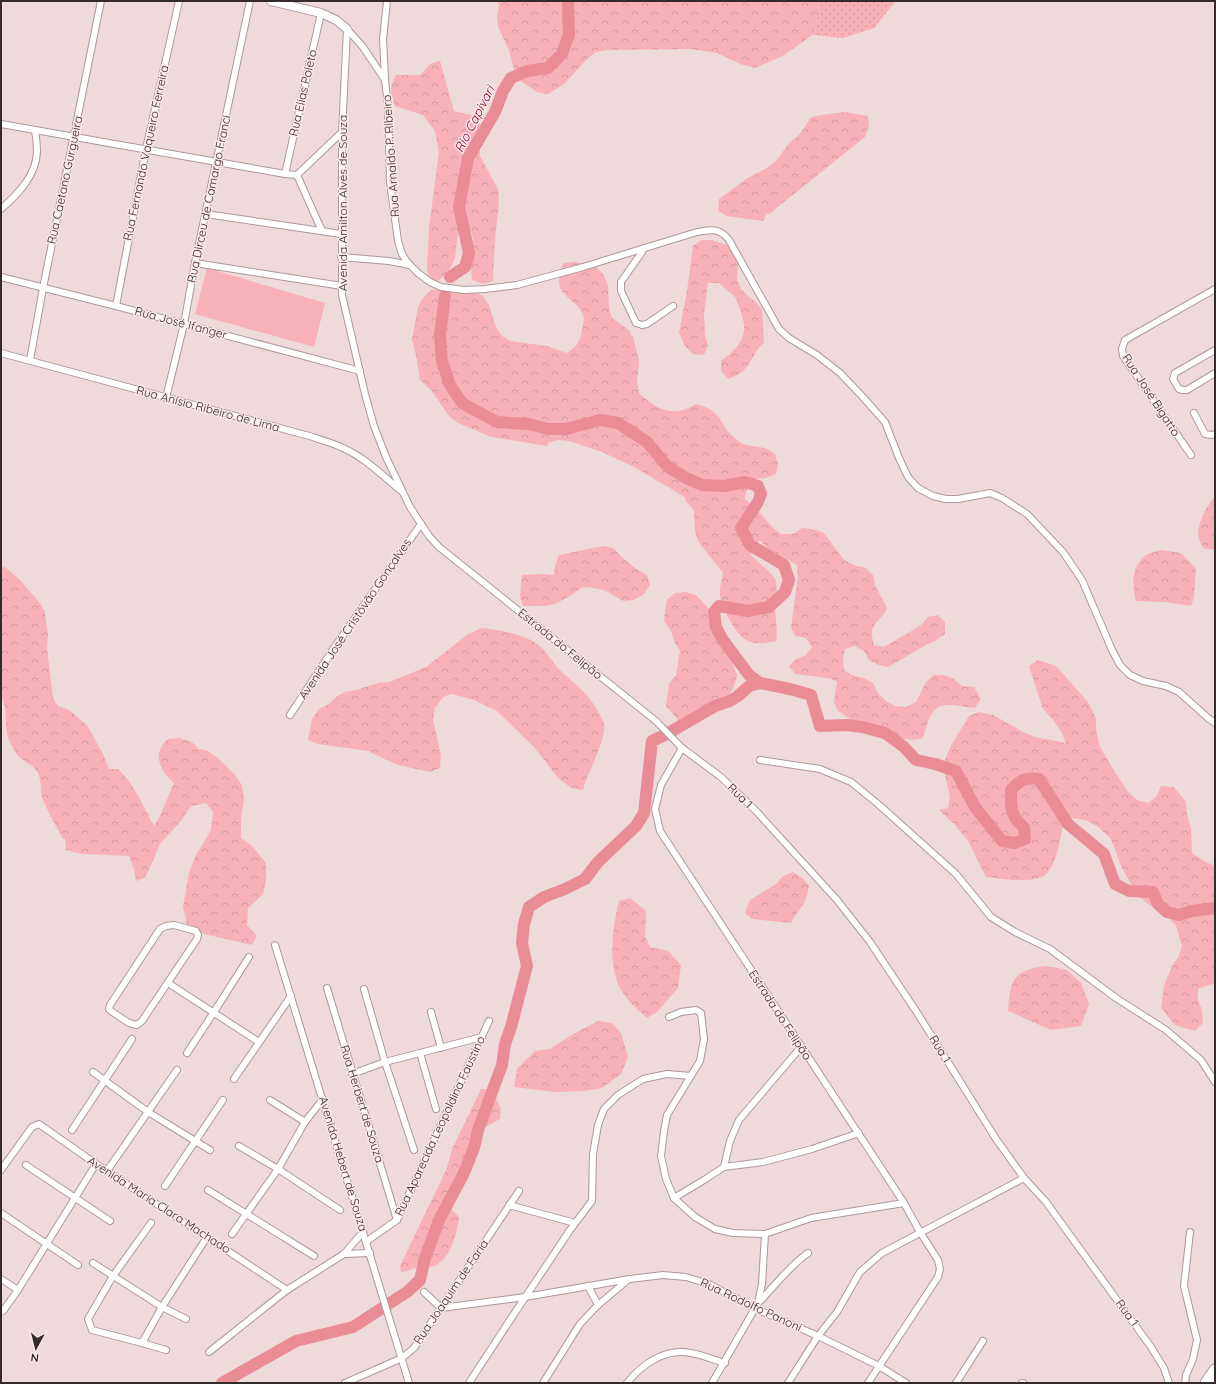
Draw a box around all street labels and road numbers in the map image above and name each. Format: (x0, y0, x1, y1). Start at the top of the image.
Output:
street label: Rua Elias Poleto (285, 48, 320, 138)
street label: Rua Fernando Vaqueiro Ferreira (120, 64, 171, 242)
street label: Rua Arnaldo P. Ribeiro (379, 94, 402, 218)
street label: Rua Caetano Gurgueira (44, 114, 85, 245)
street label: Rua Dirceu de Camargo Franci (183, 114, 234, 284)
street label: Avenida Amilton Alves de Souza (335, 115, 350, 291)
street label: Rua José Ifanger (133, 303, 229, 342)
street label: Rua José Bigatto (1119, 351, 1184, 439)
street label: Rua Anísio Ribeiro de Lima (135, 382, 281, 435)
street label: Avenida José Cristóvão Gonçalves (295, 535, 414, 702)
street label: Estrada do Felipão (515, 605, 606, 682)
street label: Rua 1 (724, 780, 756, 811)
street label: Estrada do Felipão (746, 967, 815, 1063)
street label: Rua 1 (926, 1032, 955, 1065)
street label: Rua Aparecida Leopoldina Faustino (391, 1033, 488, 1218)
street label: Rua Herbert de Souza (337, 1043, 388, 1165)
street label: Avenida Hebert de Souza (316, 1095, 371, 1233)
street label: Avenida Maria Clara Machado (85, 1153, 234, 1257)
street label: Rua Joaquim de Faria (410, 1236, 491, 1347)
street label: Rua Rodolfo Panoni (698, 1274, 804, 1335)
street label: Rua 1 (1113, 1296, 1142, 1329)

